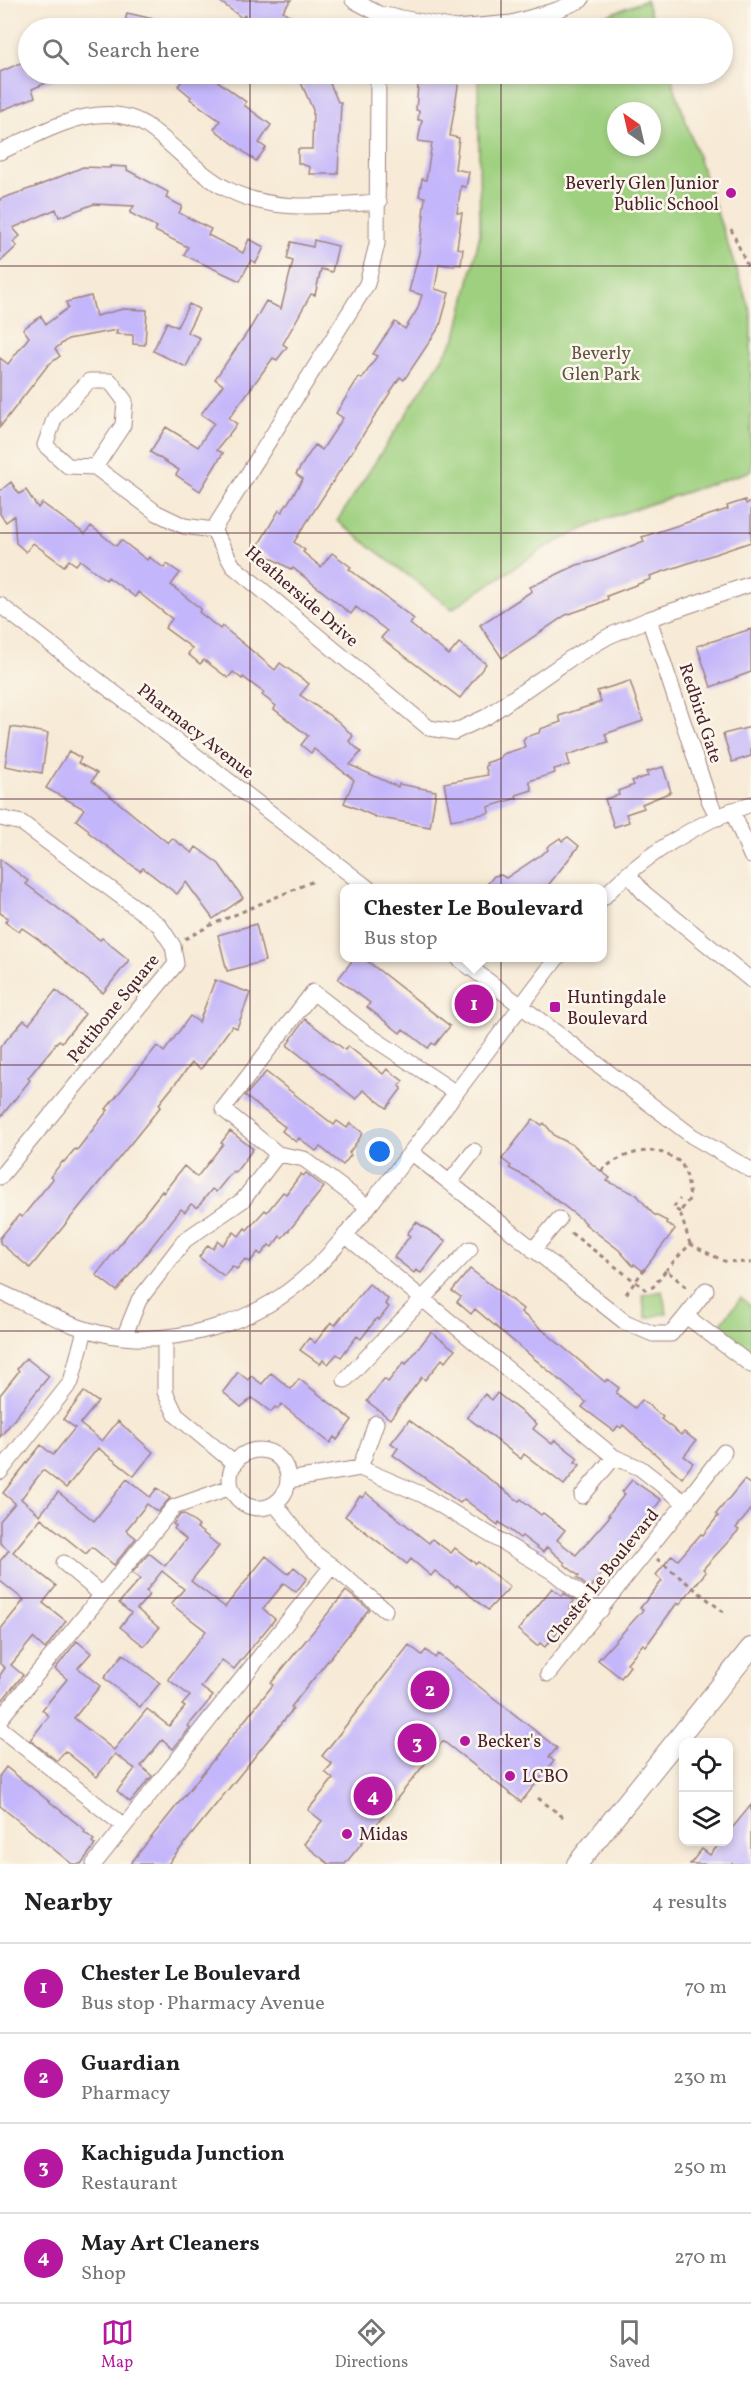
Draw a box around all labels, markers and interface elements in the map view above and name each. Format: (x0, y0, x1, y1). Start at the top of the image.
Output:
search box (18, 18, 733, 84)
icon: search (39, 35, 72, 68)
text: Search here (87, 36, 200, 67)
north arrow (607, 102, 661, 156)
place label: Beverly Glen Junior Public School (565, 172, 719, 218)
marker: Beverly Glen Junior Public School (724, 186, 738, 200)
park label: Beverly Glen Park (562, 342, 640, 388)
street label: Heatherside Drive (239, 541, 363, 654)
street label: Redbird Gate (672, 660, 727, 767)
street label: Pharmacy Avenue (131, 679, 259, 786)
popup (340, 884, 607, 962)
text: Chester Le Boulevard (364, 894, 583, 925)
text: Bus stop (364, 925, 437, 953)
street label: Pettibone Square (62, 949, 166, 1069)
pin: 1 (454, 982, 494, 1026)
place label: Huntingdale Boulevard (567, 986, 666, 1032)
marker: Huntingdale Boulevard (548, 1000, 562, 1014)
your location (365, 1137, 394, 1166)
street label: Chester Le Boulevard (541, 1504, 666, 1650)
pin: 2 (410, 1668, 450, 1712)
pin: 3 (398, 1720, 436, 1766)
place label: Becker's (477, 1730, 541, 1755)
marker: Becker's (458, 1734, 472, 1748)
map controls (679, 1738, 733, 1846)
button: locate (679, 1738, 733, 1792)
place label: LCBO (522, 1765, 568, 1790)
marker: LCBO (503, 1769, 517, 1783)
pin: 4 (354, 1774, 392, 1818)
button: layers (679, 1792, 733, 1846)
place label: Midas (359, 1823, 408, 1848)
marker: Midas (340, 1827, 354, 1841)
text: Nearby (24, 1885, 113, 1921)
text: 4 results (652, 1889, 727, 1917)
text: Chester Le Boulevard (81, 1959, 301, 1990)
text: 1 (39, 1974, 48, 2002)
text: 70 m (684, 1974, 727, 2002)
text: Bus stop · Pharmacy Avenue (81, 1990, 325, 2018)
text: Guardian (81, 2049, 180, 2080)
text: 2 (38, 2064, 49, 2092)
text: 230 m (673, 2064, 727, 2092)
text: Pharmacy (81, 2080, 170, 2108)
text: Kachiguda Junction (81, 2139, 285, 2170)
text: 3 (38, 2154, 49, 2182)
text: 250 m (673, 2154, 727, 2182)
text: Restaurant (81, 2170, 178, 2198)
text: May Art Cleaners (81, 2229, 260, 2260)
text: 4 (37, 2244, 50, 2272)
text: 270 m (674, 2244, 727, 2272)
text: Shop (81, 2260, 126, 2288)
tab: Map (101, 2316, 134, 2374)
tab: Directions (335, 2316, 408, 2374)
tab: Saved (609, 2316, 650, 2374)

